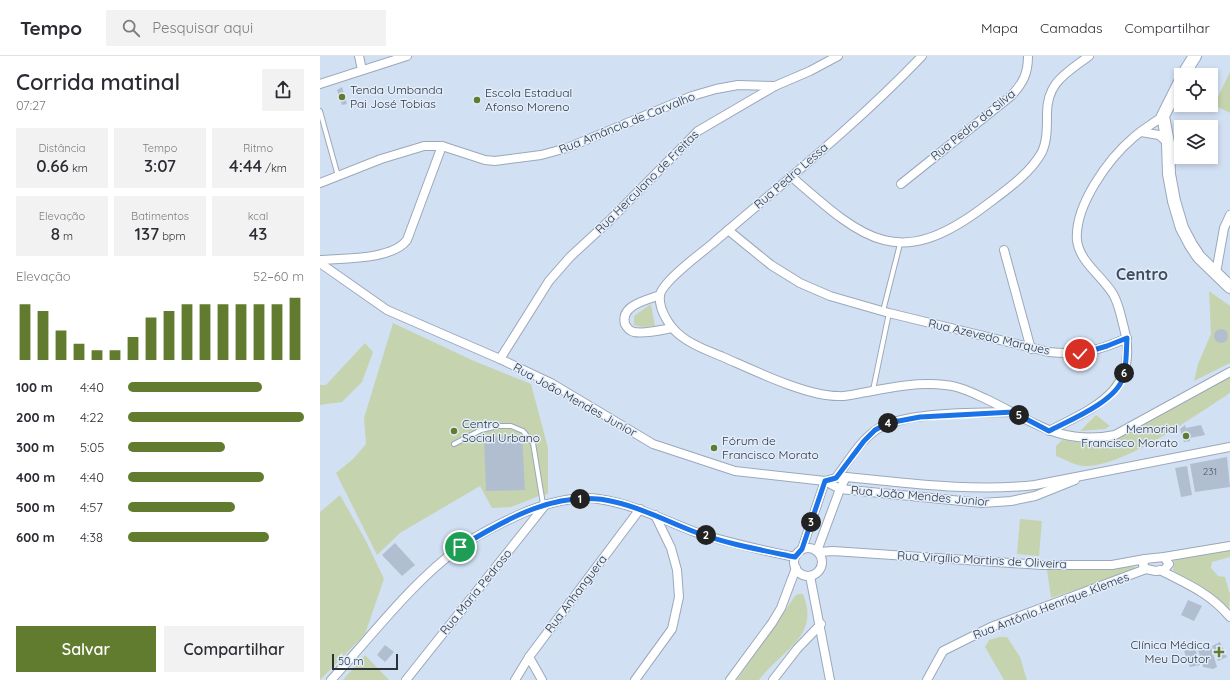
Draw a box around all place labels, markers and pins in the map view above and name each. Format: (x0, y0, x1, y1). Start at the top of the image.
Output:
place label: Tenda Umbanda Pai José Tobias (350, 82, 443, 111)
place label: Escola Estadual Afonso Moreno (485, 85, 572, 114)
marker: Tenda Umbanda Pai José Tobias (337, 92, 347, 102)
marker: Escola Estadual Afonso Moreno (472, 95, 482, 105)
pin (1063, 337, 1097, 371)
pin: 6 (1114, 363, 1134, 383)
pin: 5 (1009, 405, 1029, 425)
pin: 4 (878, 413, 898, 433)
place label: Centro Social Urbano (462, 416, 540, 445)
place label: Memorial Francisco Morato (1081, 421, 1178, 450)
marker: Centro Social Urbano (449, 426, 459, 436)
marker: Memorial Francisco Morato (1181, 431, 1191, 441)
place label: Fórum de Francisco Morato (722, 433, 819, 462)
marker: Fórum de Francisco Morato (709, 443, 719, 453)
pin: 1 (570, 489, 590, 509)
pin: 3 (801, 512, 821, 532)
pin: 2 (696, 525, 716, 545)
pin (443, 530, 477, 564)
place label: Clínica Médica Meu Doutor (1131, 637, 1210, 666)
marker: Clínica Médica Meu Doutor (1213, 646, 1225, 658)

